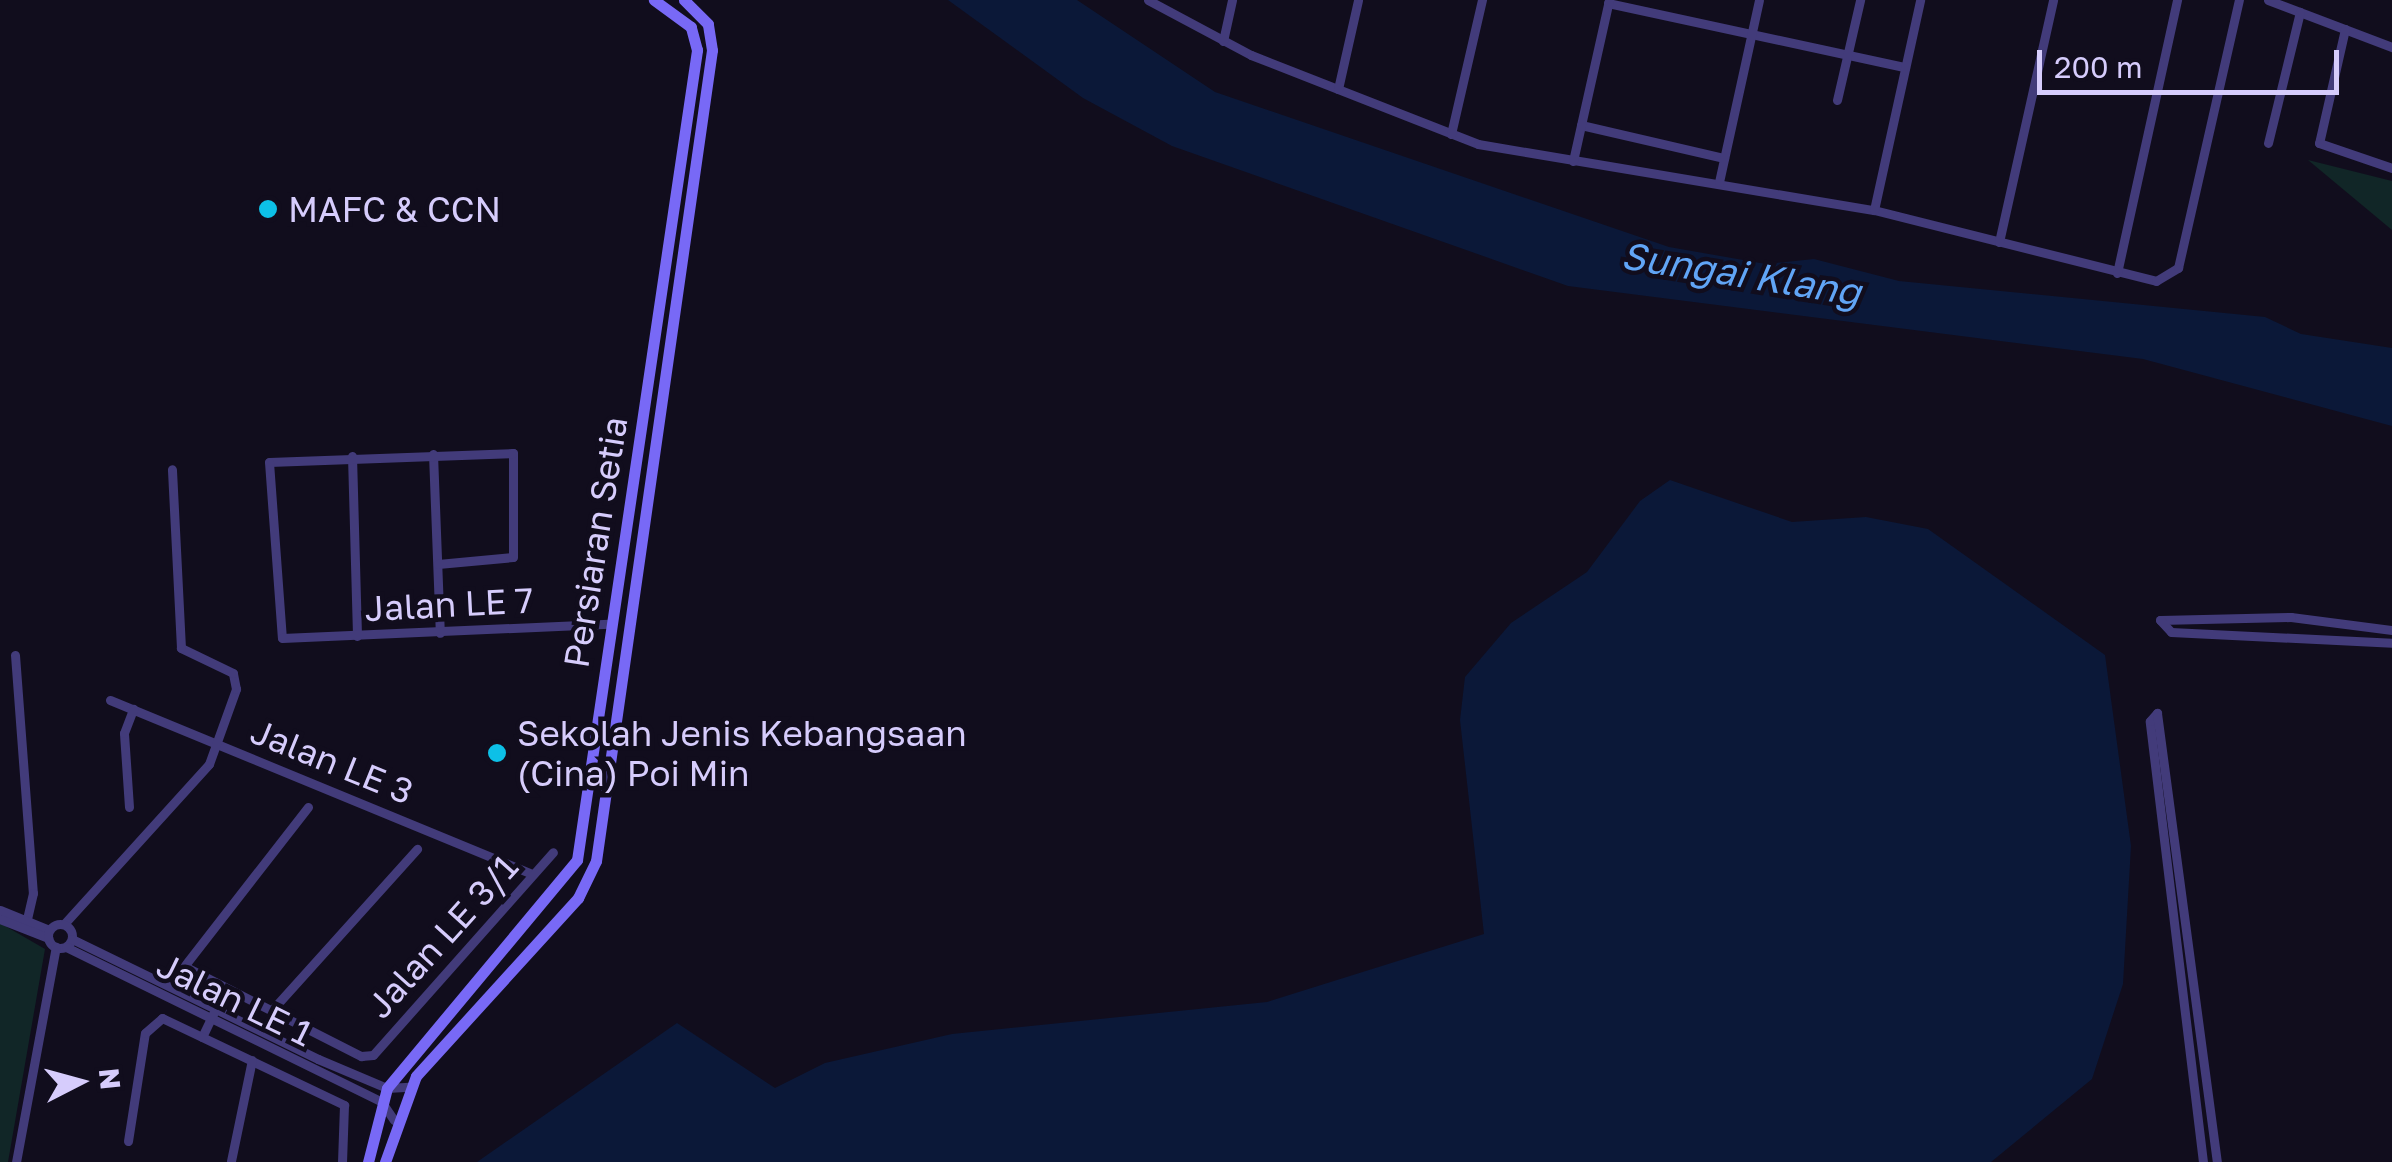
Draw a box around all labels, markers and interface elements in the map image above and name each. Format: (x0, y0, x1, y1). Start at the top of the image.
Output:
scale bar (2042, 30, 2344, 92)
text: 200 m (2054, 49, 2143, 85)
place label: MAFC & CCN (288, 188, 501, 230)
marker: MAFC & CCN (257, 198, 279, 220)
water label: Sungai Klang (1618, 232, 1864, 314)
street label: Persiaran Setia (554, 414, 636, 670)
street label: Jalan LE 7 (363, 579, 535, 629)
street label: Jalan LE 3 (245, 710, 419, 812)
place label: Sekolah Jenis Kebangsaan (Cina) Poi Min (517, 712, 967, 794)
marker: Sekolah Jenis Kebangsaan (Cina) Poi Min (486, 742, 508, 764)
street label: Jalan LE 3/1 (358, 846, 526, 1026)
street label: Jalan LE 1 (151, 943, 319, 1055)
north arrow (30, 1032, 130, 1132)
text: N (93, 1067, 128, 1091)

